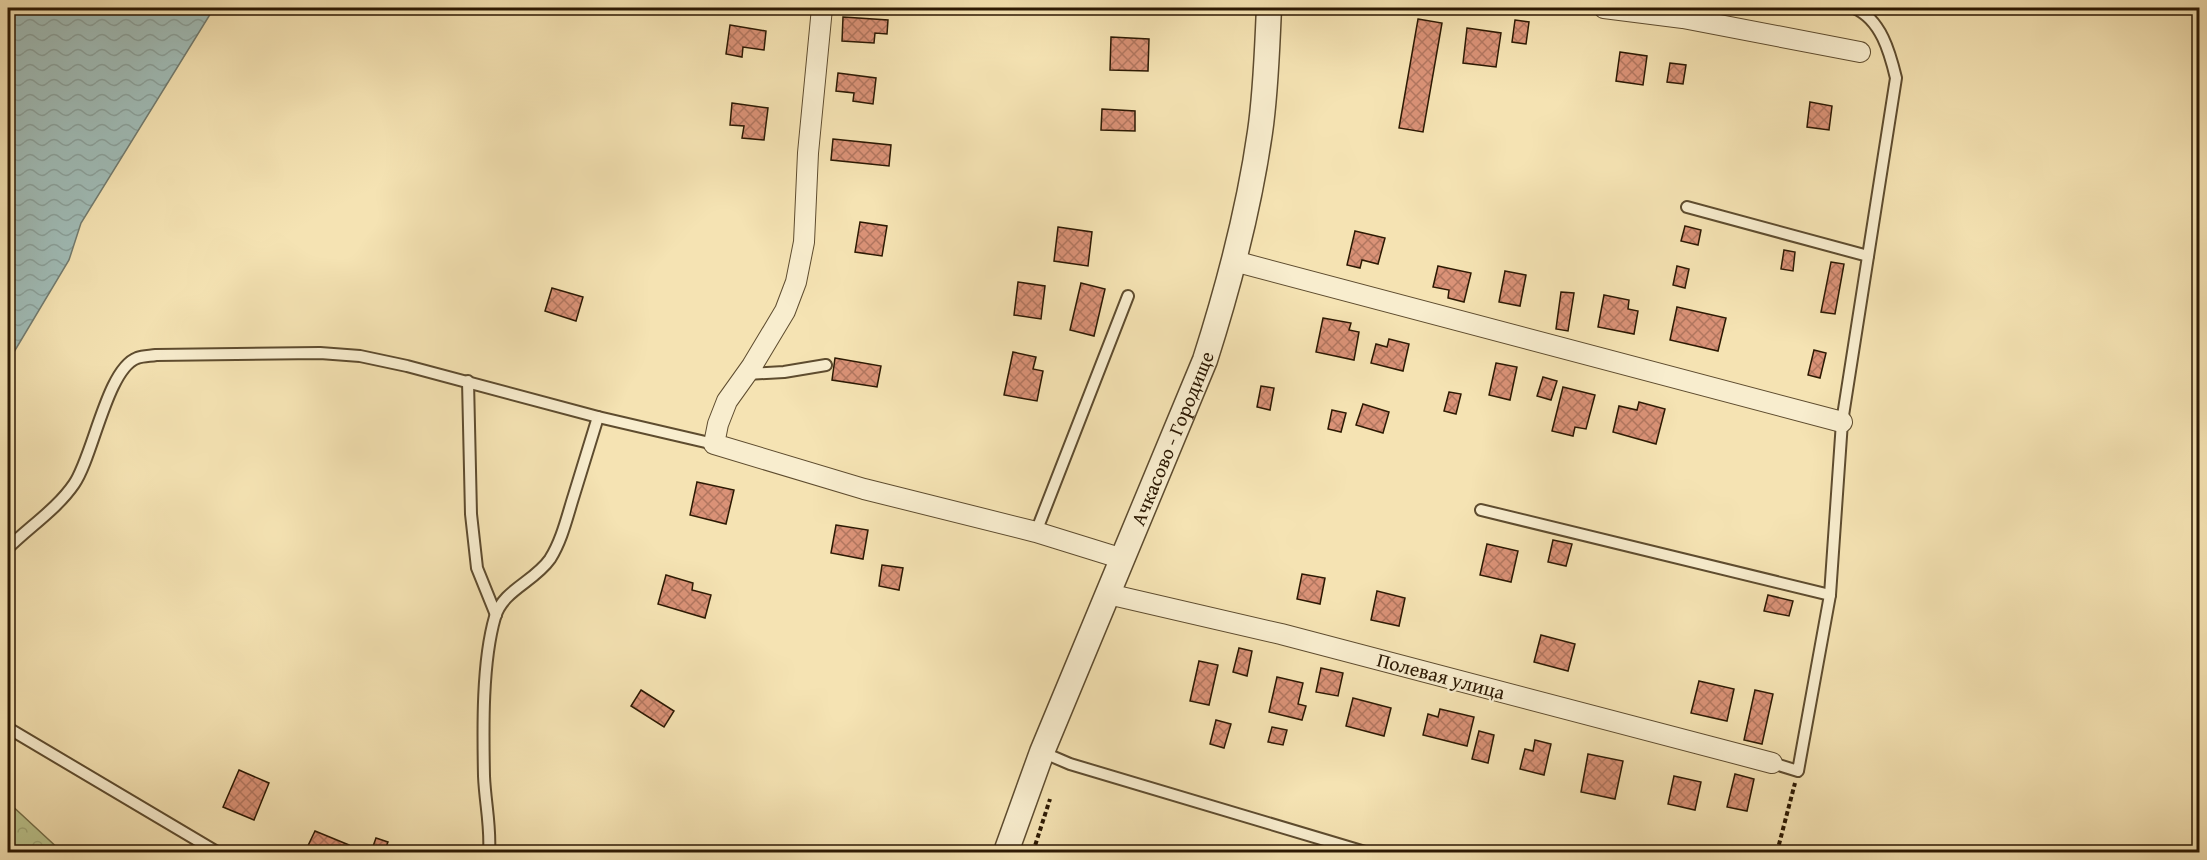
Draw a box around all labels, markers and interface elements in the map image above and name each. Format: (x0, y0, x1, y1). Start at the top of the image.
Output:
street label: Ачкасово - Городище (1123, 348, 1221, 530)
street label: Полевая улица (1374, 645, 1509, 707)

